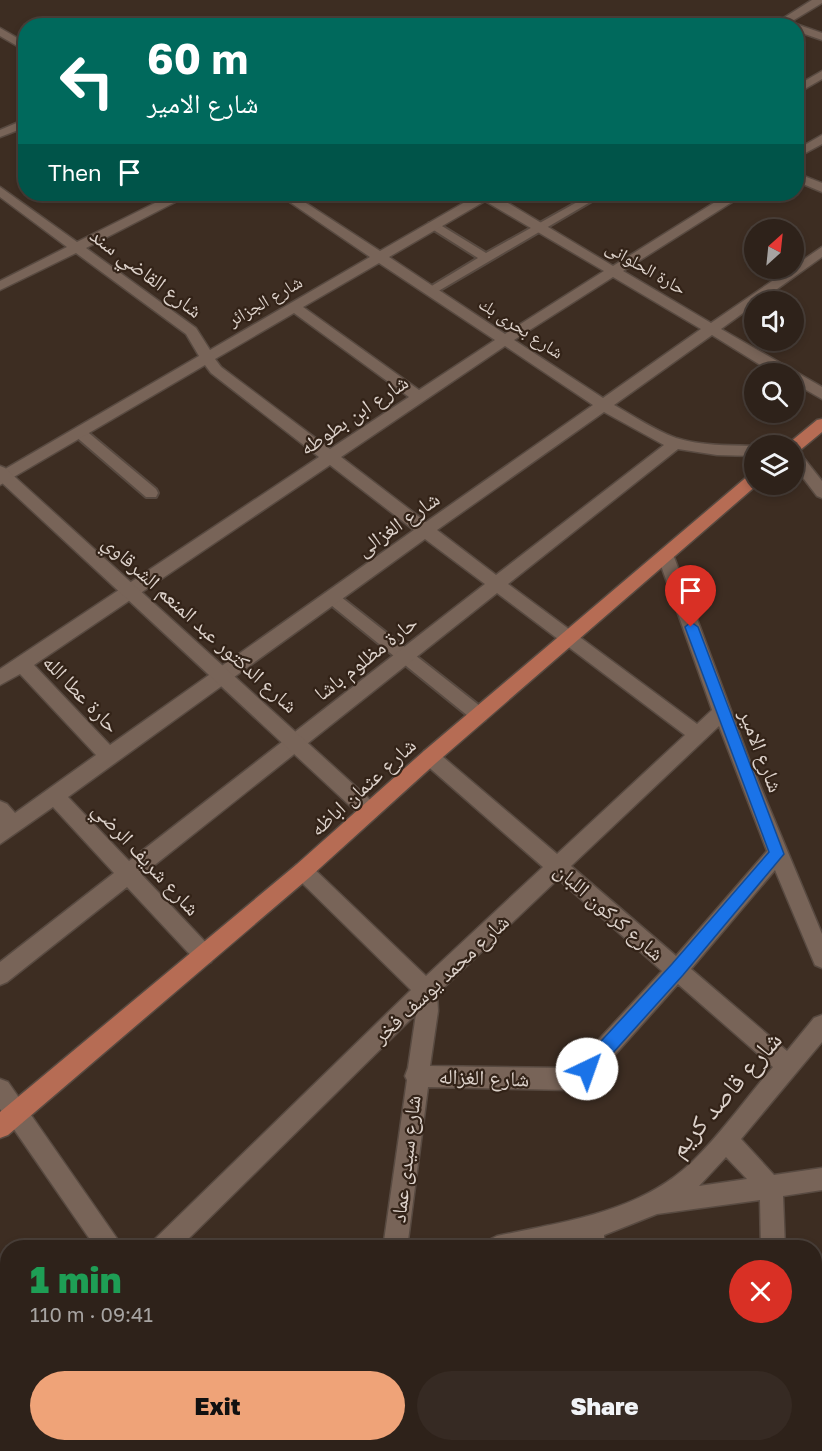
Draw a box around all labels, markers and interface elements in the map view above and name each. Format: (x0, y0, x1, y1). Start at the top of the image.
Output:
text: 60 m (147, 33, 248, 83)
icon: left (48, 42, 126, 120)
text: شارع الامير (147, 87, 258, 119)
icon: arrive (113, 156, 146, 189)
text: Then (48, 159, 101, 186)
north arrow (744, 219, 804, 279)
map controls (744, 219, 804, 495)
street label: شارع القاضي سند (83, 221, 208, 326)
street label: حارة الحلوانى (602, 235, 691, 300)
street label: شارع الجزائر (222, 270, 306, 332)
button: sound (744, 291, 804, 351)
street label: شارع بحرى بك (474, 292, 568, 364)
button: search (744, 363, 804, 423)
street label: شارع ابن بطوطه (294, 368, 413, 461)
button: layers (744, 435, 804, 495)
street label: شارع الغزالى (351, 485, 445, 562)
street label: شارع الدكتور عبد المنعم الشرقاوي (95, 529, 304, 721)
pin (665, 565, 716, 627)
icon: arrive (674, 574, 707, 607)
street label: حارة مظلوم باشا (308, 609, 424, 707)
street label: حارة عطا الله (38, 649, 125, 738)
street label: شارع الامير (733, 705, 790, 796)
street label: شارع عثمان اباظه (304, 732, 422, 842)
street label: شارع شريف الرضي (84, 796, 206, 924)
street label: شارع كركون اللبان (549, 857, 670, 967)
street label: شارع محمد يوسف فخر (366, 908, 515, 1050)
street label: شارع قاصد كريم (662, 1024, 789, 1164)
position arrow (555, 1037, 619, 1101)
street label: شارع الغزاله (438, 1062, 530, 1093)
street label: شارع سيدى عماد (384, 1094, 427, 1224)
text: 1 min (30, 1258, 121, 1301)
button: close (729, 1260, 792, 1323)
text: 110 m · 09:41 (30, 1302, 153, 1326)
button: Exit (30, 1371, 405, 1440)
button: Share (417, 1371, 792, 1440)

